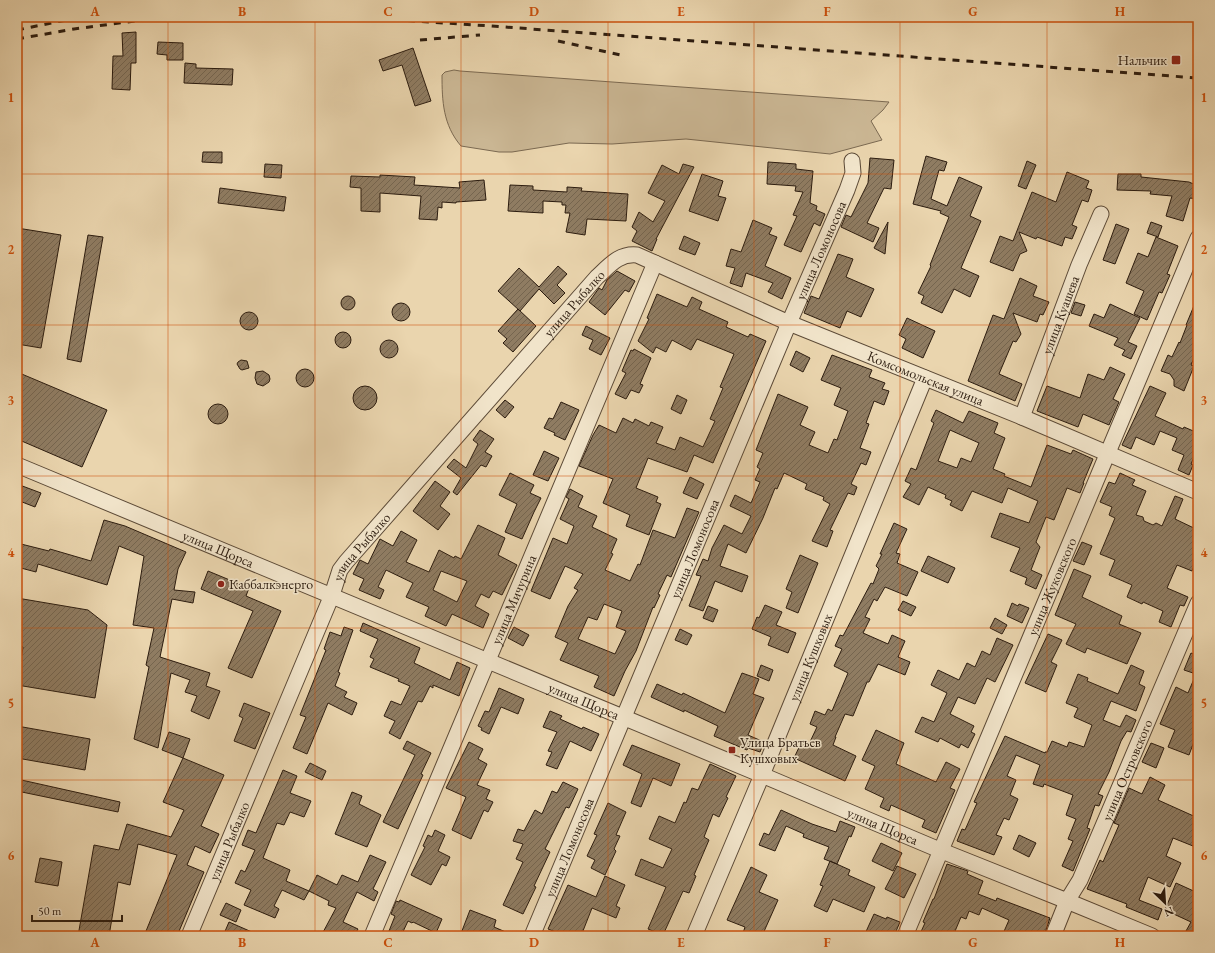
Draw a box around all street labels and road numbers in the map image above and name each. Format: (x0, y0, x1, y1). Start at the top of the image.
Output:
street label: улица Ломоносова (791, 198, 850, 303)
street label: улица Рыбалко (540, 266, 608, 341)
street label: улица Куашева (1037, 273, 1083, 357)
street label: Комсомольская улица (865, 347, 987, 410)
street label: улица Ломоносова (666, 496, 723, 601)
street label: улица Рыбалко (328, 509, 394, 583)
street label: улица Щорса (180, 526, 257, 572)
street label: улица Жуковского (1023, 535, 1080, 638)
street label: улица Мичурина (487, 552, 540, 647)
street label: улица Кушховых (784, 611, 836, 704)
street label: улица Щорса (546, 678, 622, 724)
street label: улица Островского (1097, 716, 1156, 823)
street label: улица Ломоносова (540, 795, 598, 900)
street label: улица Рыбалко (204, 799, 253, 883)
street label: улица Щорса (845, 803, 921, 849)

